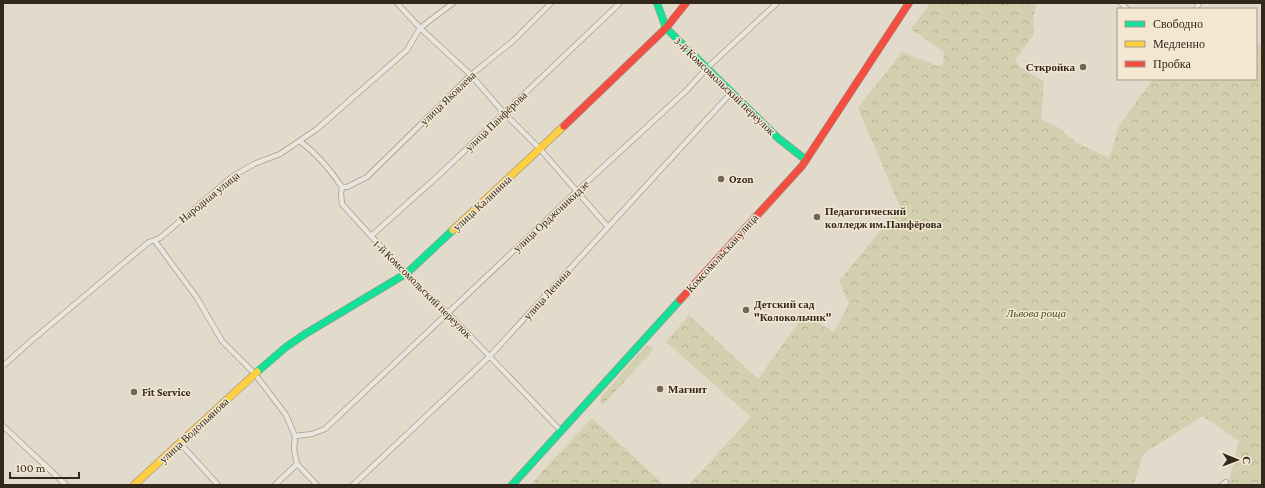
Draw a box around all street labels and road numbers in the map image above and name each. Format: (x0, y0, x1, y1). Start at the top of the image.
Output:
street label: 3-й Комсомольский переулок (672, 35, 778, 138)
street label: улица Яковлева (418, 69, 478, 127)
street label: улица Панфёрова (463, 89, 529, 153)
street label: Народная улица (176, 169, 242, 225)
street label: улица Калинина (450, 173, 514, 233)
street label: улица Орджоникидзе (511, 178, 591, 254)
street label: Комсомольская улица (684, 211, 760, 295)
street label: 1-й Комсомольский переулок (371, 237, 475, 341)
street label: улица Ленина (521, 266, 573, 322)
street label: улица Водопьянова (157, 395, 231, 465)

